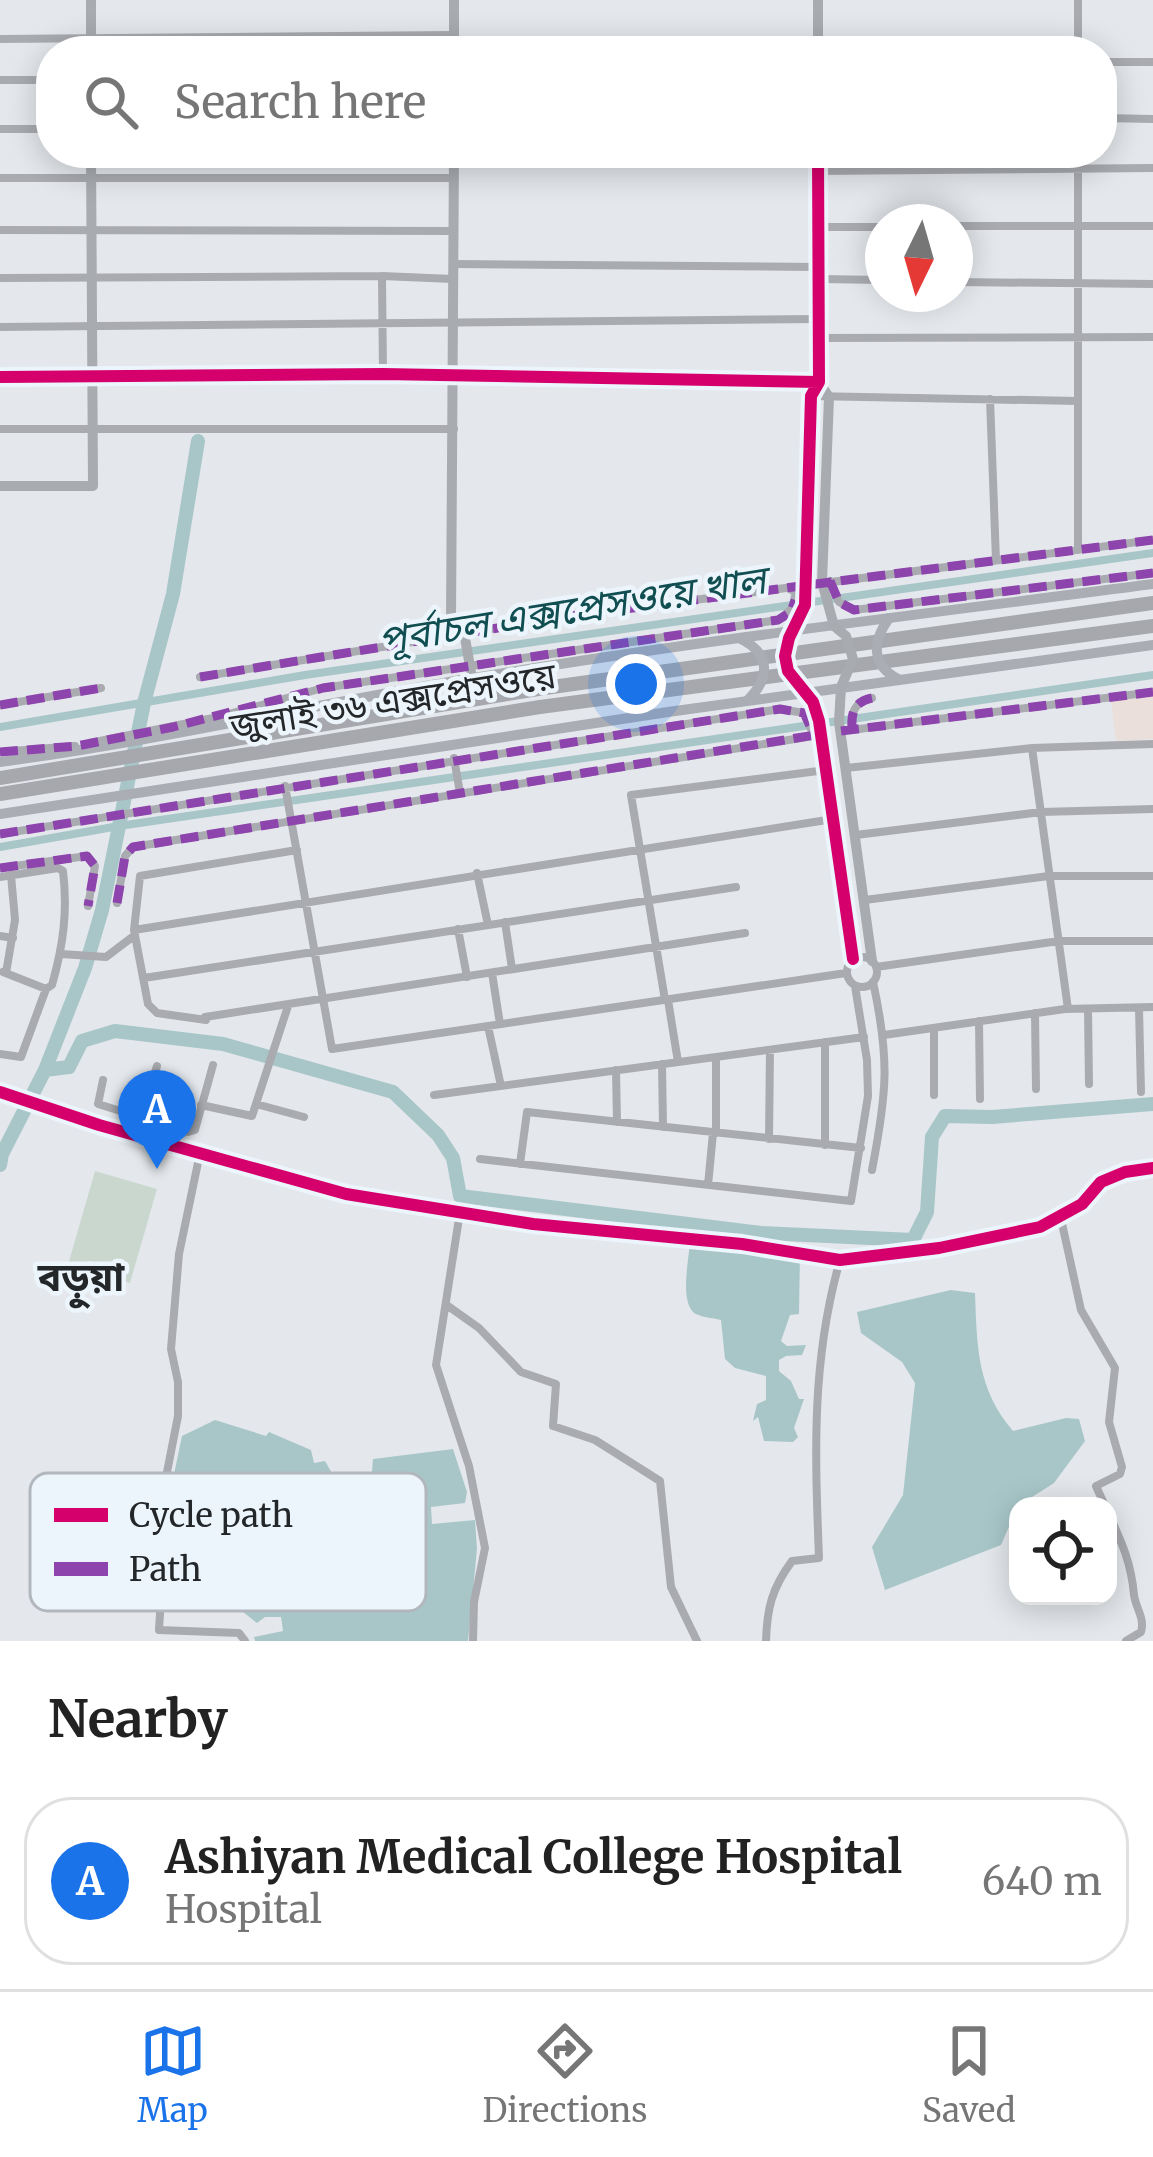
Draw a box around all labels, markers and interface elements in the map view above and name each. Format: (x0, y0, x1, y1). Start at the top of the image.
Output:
search box (36, 36, 1117, 168)
icon: search (78, 69, 144, 135)
text: Search here (174, 74, 426, 130)
north arrow (865, 204, 973, 312)
water label: পূর্বাচল এক্সপ্রেসওয়ে খাল (375, 554, 776, 665)
street label: জুলাই ৩৬ এক্সপ্রেসওয়ে (226, 653, 560, 749)
your location (606, 654, 666, 714)
pin: A (118, 1070, 196, 1169)
district label: বড়ুয়া (37, 1253, 125, 1309)
legend (30, 1473, 426, 1611)
text: Cycle path (129, 1495, 293, 1536)
map controls (1009, 1497, 1117, 1605)
button: locate (1009, 1497, 1117, 1605)
text: Path (129, 1549, 202, 1590)
text: Nearby (48, 1687, 228, 1751)
text: Ashiyan Medical College Hospital (165, 1829, 902, 1885)
text: A (76, 1857, 104, 1906)
text: 640 m (982, 1857, 1102, 1906)
text: Hospital (165, 1885, 322, 1934)
tab: Map (137, 2018, 208, 2131)
tab: Directions (482, 2018, 647, 2131)
tab: Saved (922, 2018, 1016, 2131)

